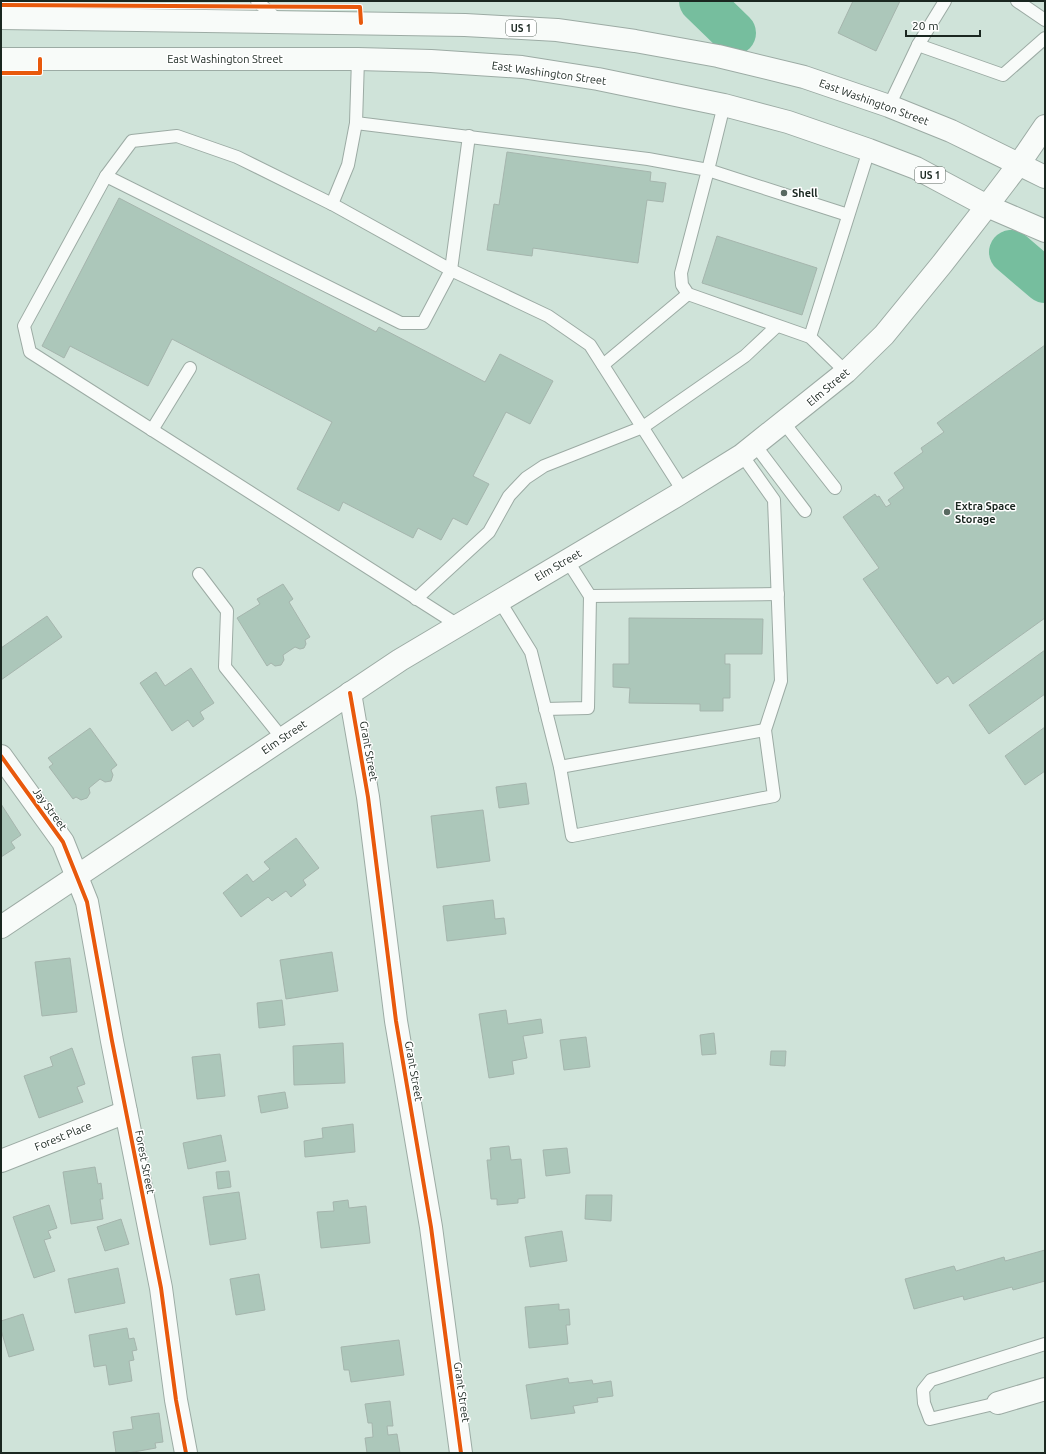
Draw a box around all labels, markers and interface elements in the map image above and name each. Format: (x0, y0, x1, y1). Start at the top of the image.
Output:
scale bar (906, 12, 980, 38)
text: 20 m (912, 19, 939, 32)
road number: US 1 (506, 20, 536, 36)
street label: East Washington Street (167, 53, 283, 65)
street label: East Washington Street (491, 59, 608, 87)
street label: East Washington Street (818, 77, 931, 128)
road number: US 1 (915, 167, 945, 183)
place label: Shell (792, 187, 818, 199)
marker: Shell (779, 188, 789, 198)
street label: Elm Street (804, 365, 852, 408)
place label: Extra Space Storage (955, 500, 1016, 525)
marker: Extra Space Storage (942, 507, 952, 517)
street label: Elm Street (533, 547, 584, 583)
street label: Elm Street (259, 717, 309, 756)
street label: Grant Street (358, 720, 380, 783)
street label: Jay Street (31, 785, 70, 833)
street label: Grant Street (403, 1040, 425, 1103)
street label: Forest Place (33, 1119, 93, 1153)
street label: Forest Street (133, 1129, 157, 1196)
street label: Grant Street (452, 1361, 472, 1424)

